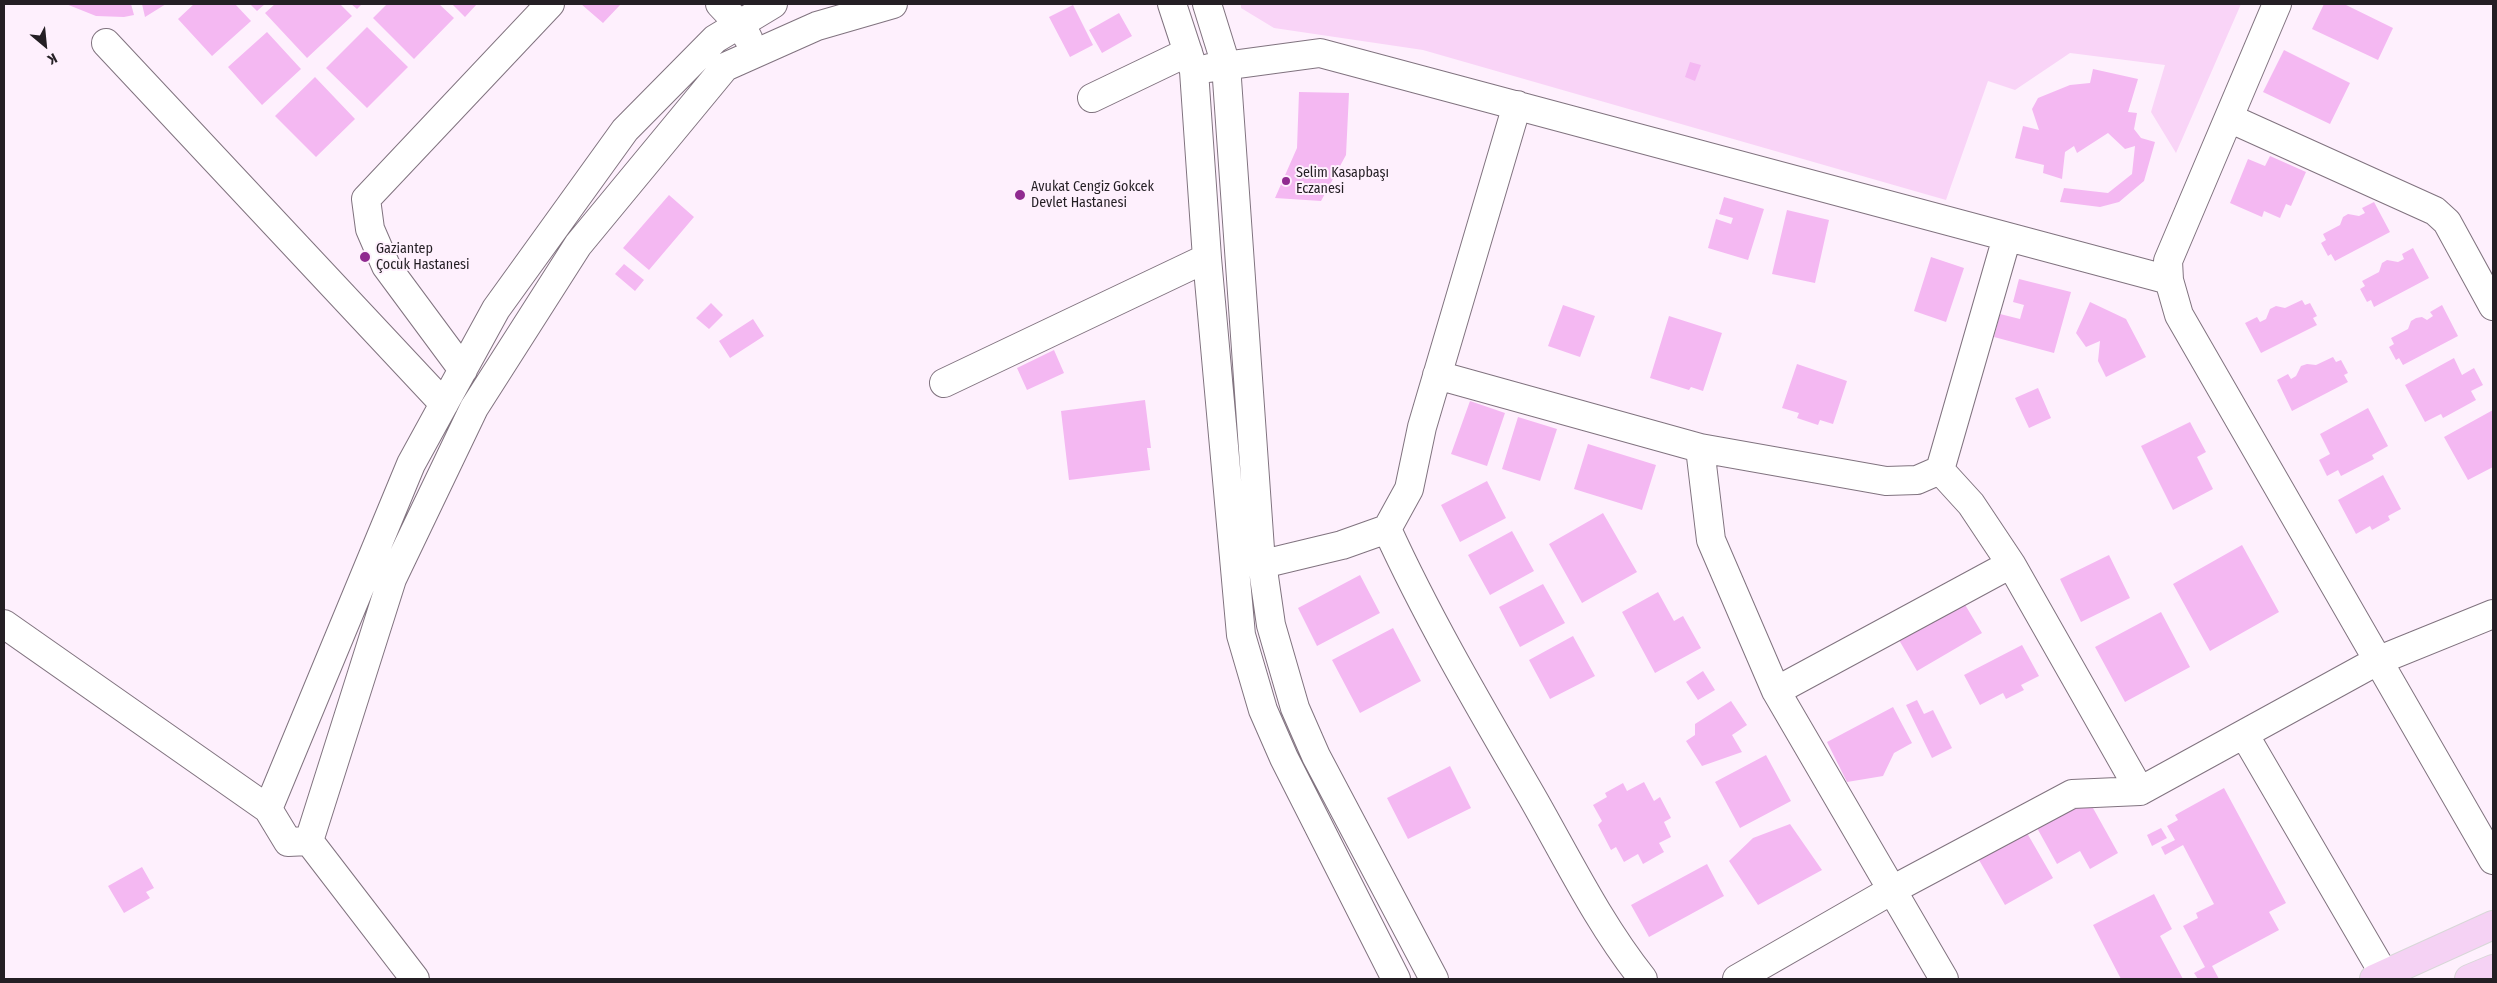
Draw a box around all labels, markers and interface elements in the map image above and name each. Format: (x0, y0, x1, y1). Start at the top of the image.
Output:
north arrow (20, 20, 70, 70)
text: K (45, 49, 60, 68)
place label: Selim Kasapbaşı Eczanesi (1296, 165, 1389, 198)
marker: Selim Kasapbaşı Eczanesi (1280, 175, 1292, 187)
place label: Avukat Cengiz Gokcek Devlet Hastanesi (1031, 179, 1154, 212)
marker: Avukat Cengiz Gokcek Devlet Hastanesi (1013, 188, 1027, 202)
place label: Gaziantep Çocuk Hastanesi (376, 241, 470, 274)
marker: Gaziantep Çocuk Hastanesi (358, 250, 372, 264)

